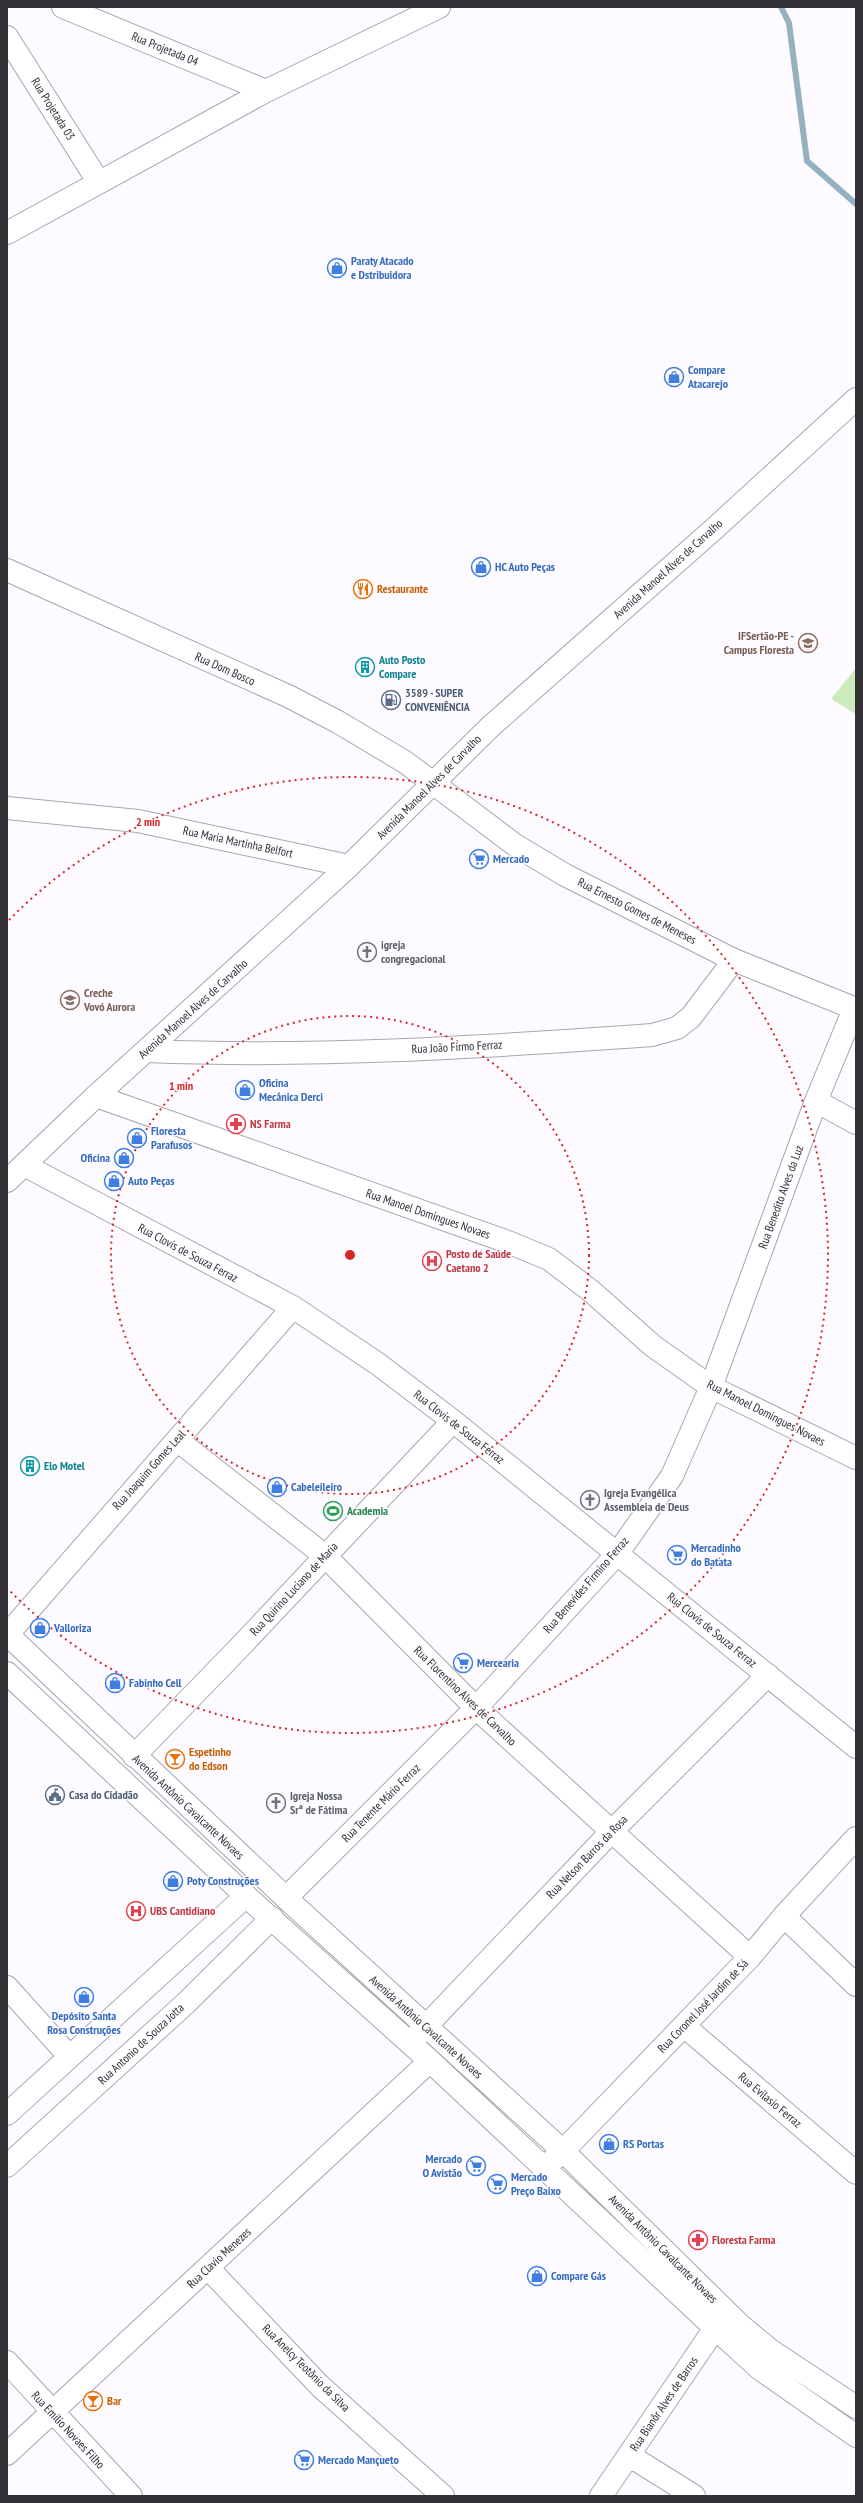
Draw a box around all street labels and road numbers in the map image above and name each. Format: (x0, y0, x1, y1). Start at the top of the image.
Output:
street label: Rua Projetada 04 (130, 28, 201, 69)
street label: Rua Projetada 03 (28, 75, 79, 143)
street label: Avenida Manoel Alves de Carvalho (610, 516, 725, 622)
street label: Rua Dom Bosco (193, 649, 258, 688)
street label: Avenida Manoel Alves de Carvalho (373, 731, 484, 842)
street label: Rua Maria Martinha Belfort (182, 823, 295, 861)
street label: Rua Ernesto Gomes de Meneses (575, 874, 699, 947)
street label: Avenida Manoel Alves de Carvalho (135, 956, 250, 1062)
street label: Rua João Firmo Ferraz (411, 1037, 503, 1056)
street label: Rua Benedito Alves da Luz (755, 1143, 806, 1251)
street label: Rua Manoel Domingues Novaes (364, 1185, 492, 1242)
street label: Rua Clovis de Souza Ferraz (136, 1220, 241, 1285)
street label: Rua Manoel Domingues Novaes (705, 1376, 828, 1449)
street label: Rua Clovis de Souza Ferraz (411, 1387, 508, 1467)
street label: Rua Joaquim Gomes Leal (109, 1427, 188, 1513)
street label: Rua Benevides Firmino Ferraz (540, 1533, 632, 1636)
street label: Rua Quirino Luciano de Maria (247, 1539, 341, 1638)
street label: Rua Clovis de Souza Ferraz (664, 1589, 760, 1670)
street label: Rua Florentino Alves de Carvalho (411, 1643, 520, 1749)
street label: Avenida Antônio Cavalcante Novaes (129, 1751, 247, 1862)
street label: Rua Tenente Mário Ferraz (338, 1760, 423, 1845)
street label: Rua Nelson Barros da Rosa (543, 1812, 630, 1902)
street label: Rua Coronel José Jardim de Sá (654, 1956, 751, 2055)
street label: Avenida Antônio Cavalcante Novaes (367, 1972, 486, 2082)
street label: Rua Antonio de Souza Jotta (94, 2000, 187, 2087)
street label: Rua Evilasio Ferraz (735, 2069, 805, 2131)
street label: Avenida Antônio Cavalcante Novaes (606, 2191, 721, 2306)
street label: Rua Clavio Menezes (183, 2224, 254, 2291)
street label: Rua Anelcy Teotônio da Silva (259, 2321, 353, 2415)
street label: Rua Bianôr Alves de Barros (626, 2354, 701, 2454)
street label: Rua Emílio Novaes Filho (29, 2388, 108, 2471)

